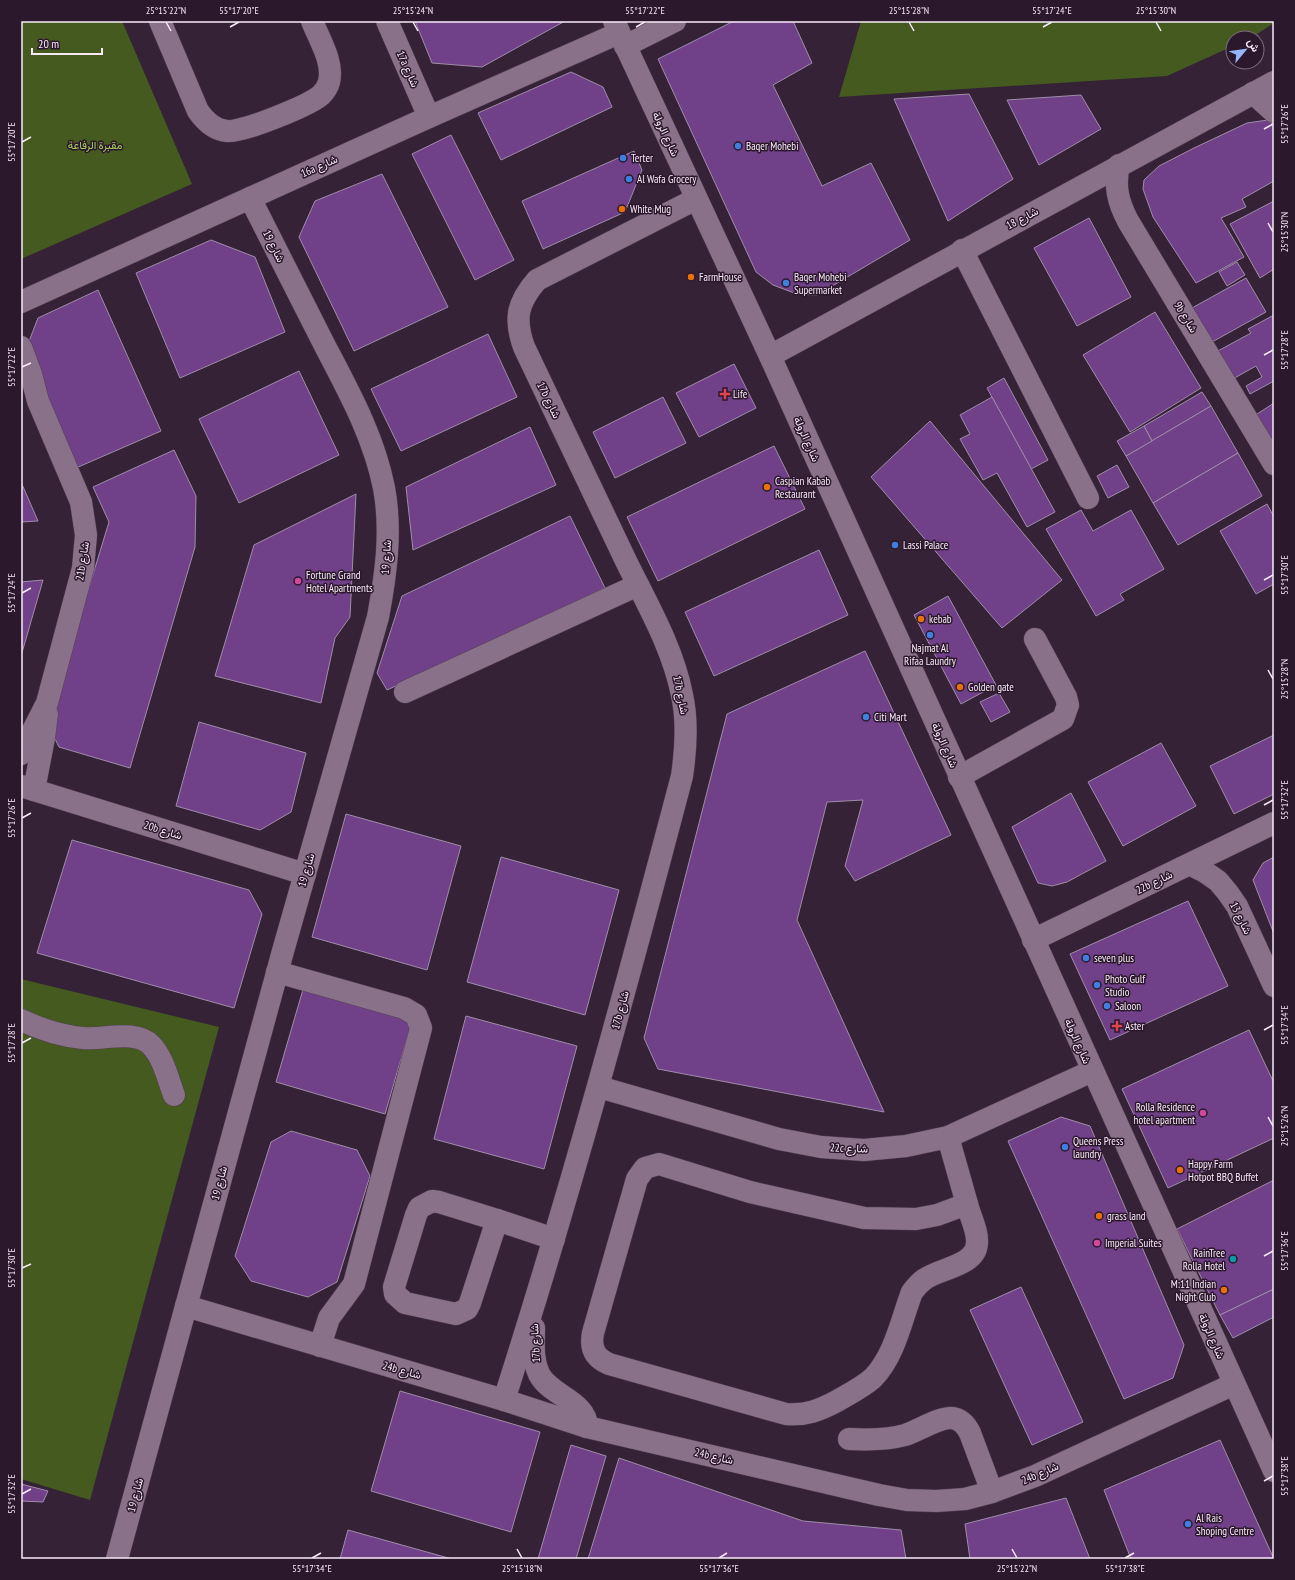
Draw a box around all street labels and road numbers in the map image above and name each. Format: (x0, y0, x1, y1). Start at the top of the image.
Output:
street label: 17a شارع (393, 49, 422, 90)
street label: شارع الرولة (649, 109, 683, 159)
street label: 16a شارع (298, 152, 340, 181)
street label: شارع 18 (1004, 204, 1041, 233)
street label: شارع 19 (259, 228, 288, 265)
street label: 9b شارع (1170, 299, 1201, 336)
street label: 17b شارع (533, 379, 564, 421)
street label: شارع الرولة (790, 414, 823, 464)
street label: شارع 19 (378, 539, 395, 575)
street label: 21b شارع (72, 540, 93, 582)
street label: 17b شارع (669, 674, 692, 716)
street label: شارع الرولة (928, 720, 961, 770)
street label: 20b شارع (142, 818, 184, 843)
street label: شارع 19 (295, 851, 319, 889)
street label: 22b شارع (1133, 867, 1175, 898)
street label: شارع 13 (1226, 900, 1255, 937)
street label: 17b شارع (608, 989, 633, 1031)
street label: شارع الرولة (1061, 1016, 1094, 1066)
street label: 22c شارع (830, 1140, 869, 1157)
street label: شارع 19 (208, 1164, 231, 1202)
street label: شارع الرولة (1195, 1311, 1228, 1361)
street label: 17b شارع (527, 1323, 544, 1363)
street label: 24b شارع (381, 1358, 423, 1383)
street label: 24b شارع (693, 1445, 735, 1468)
street label: 24b شارع (1019, 1459, 1061, 1488)
street label: شارع 19 (124, 1476, 147, 1514)

